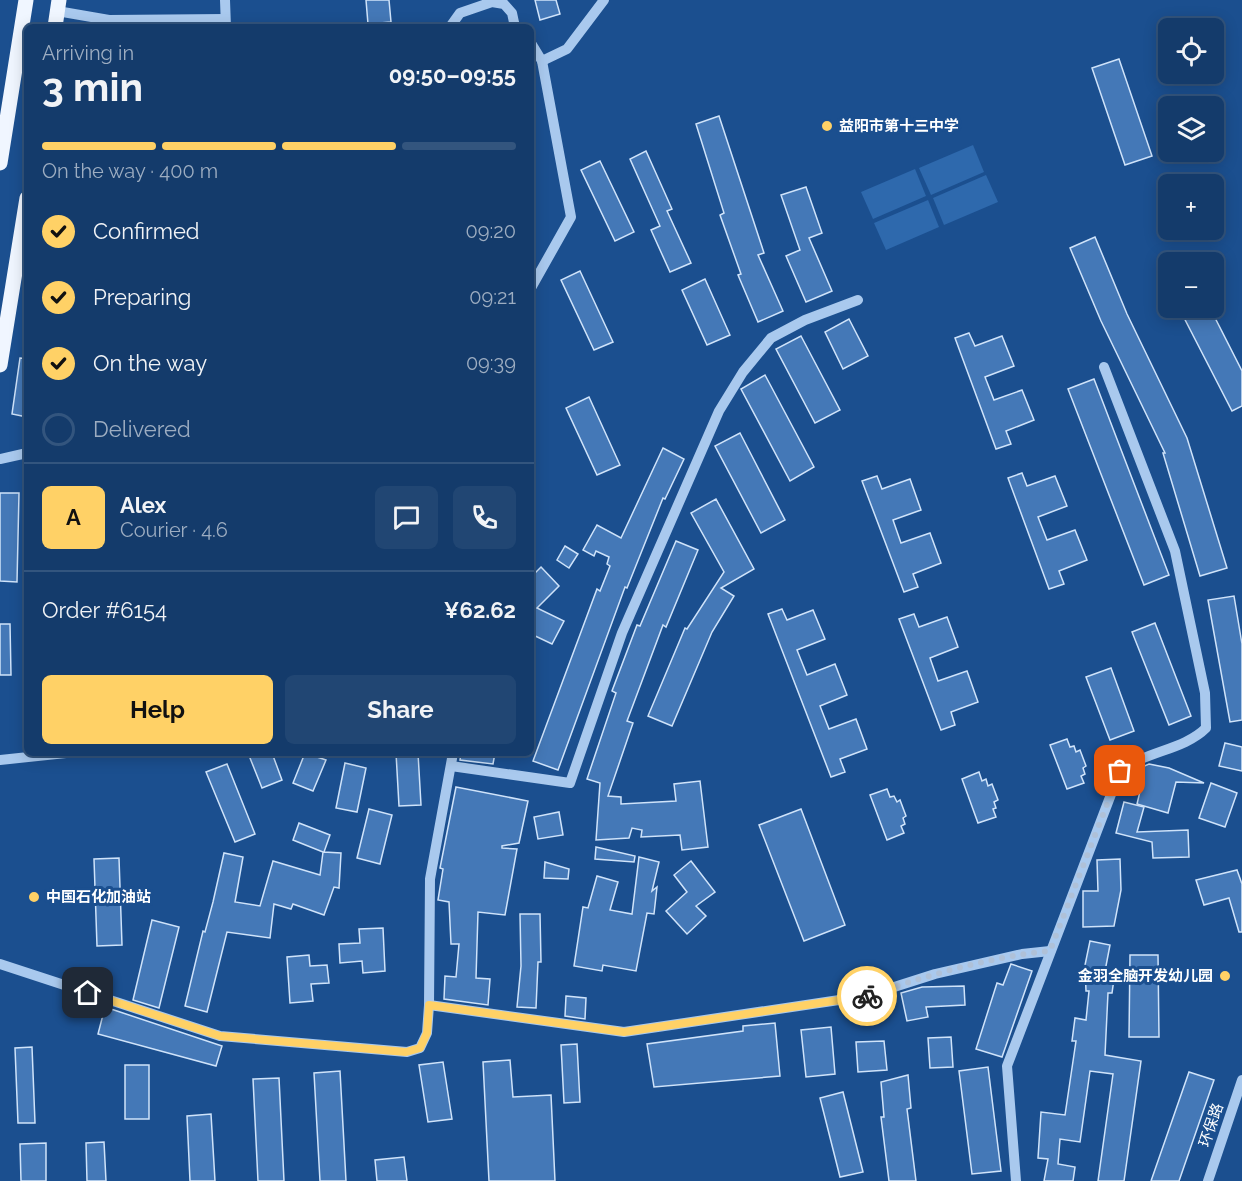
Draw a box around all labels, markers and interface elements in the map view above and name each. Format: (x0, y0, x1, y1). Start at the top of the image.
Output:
map controls (1158, 18, 1224, 318)
button: locate (1158, 18, 1224, 84)
text: Arriving in (42, 41, 134, 65)
text: 09:50–09:55 (389, 62, 516, 88)
text: 3 min (42, 64, 143, 110)
button: layers (1158, 96, 1224, 162)
place label: 益阳市第十三中学 (839, 117, 959, 135)
marker: 益阳市第十三中学 (820, 119, 834, 133)
text: On the way · 400 m (42, 159, 218, 183)
button: + (1158, 174, 1224, 240)
icon: check (42, 215, 75, 248)
text: Confirmed (93, 218, 200, 244)
text: 09:20 (466, 219, 516, 243)
button: − (1158, 252, 1224, 318)
icon: check (42, 281, 75, 314)
text: Preparing (93, 284, 191, 310)
text: 09:21 (469, 285, 516, 309)
icon: check (42, 347, 75, 380)
text: On the way (93, 350, 207, 376)
text: 09:39 (466, 351, 516, 375)
text: Delivered (93, 416, 191, 442)
button: chat (375, 486, 438, 549)
button: phone (453, 486, 516, 549)
text: Alex (120, 492, 166, 518)
text: A (66, 504, 81, 530)
text: Courier · 4.6 (120, 518, 228, 542)
text: Order #6154 (42, 597, 167, 623)
text: ¥62.62 (444, 597, 516, 623)
button: Help (42, 675, 273, 744)
button: Share (285, 675, 516, 744)
pin (1094, 745, 1145, 796)
icon: bag (1103, 754, 1136, 787)
place label: 中国石化加油站 (46, 888, 151, 906)
marker: 中国石化加油站 (27, 890, 41, 904)
courier (837, 966, 897, 1026)
pin (62, 967, 113, 1018)
place label: 金羽全脑开发幼儿园 (1078, 967, 1213, 985)
marker: 金羽全脑开发幼儿园 (1218, 969, 1232, 983)
icon: home (71, 976, 104, 1009)
icon: bike (851, 980, 884, 1013)
street label: 环保路 (1195, 1101, 1227, 1149)

